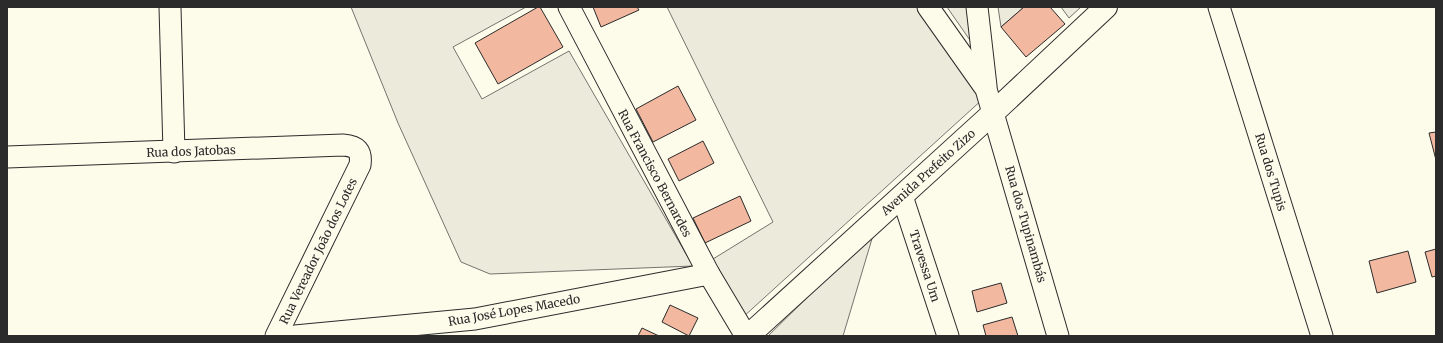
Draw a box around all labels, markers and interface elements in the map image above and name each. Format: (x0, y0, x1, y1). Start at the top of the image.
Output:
street label: Rua Francisco Bernardes (615, 107, 695, 239)
street label: Avenida Prefeito Zizo (877, 126, 978, 219)
street label: Rua dos Tupis (1252, 131, 1290, 213)
street label: Rua dos Jatobas (146, 142, 236, 160)
street label: Rua dos Tupinambás (1002, 164, 1050, 284)
street label: Rua Vereador João dos Lotes (276, 175, 360, 327)
street label: Travessa Um (906, 228, 944, 304)
street label: Rua José Lopes Macedo (447, 291, 581, 329)

